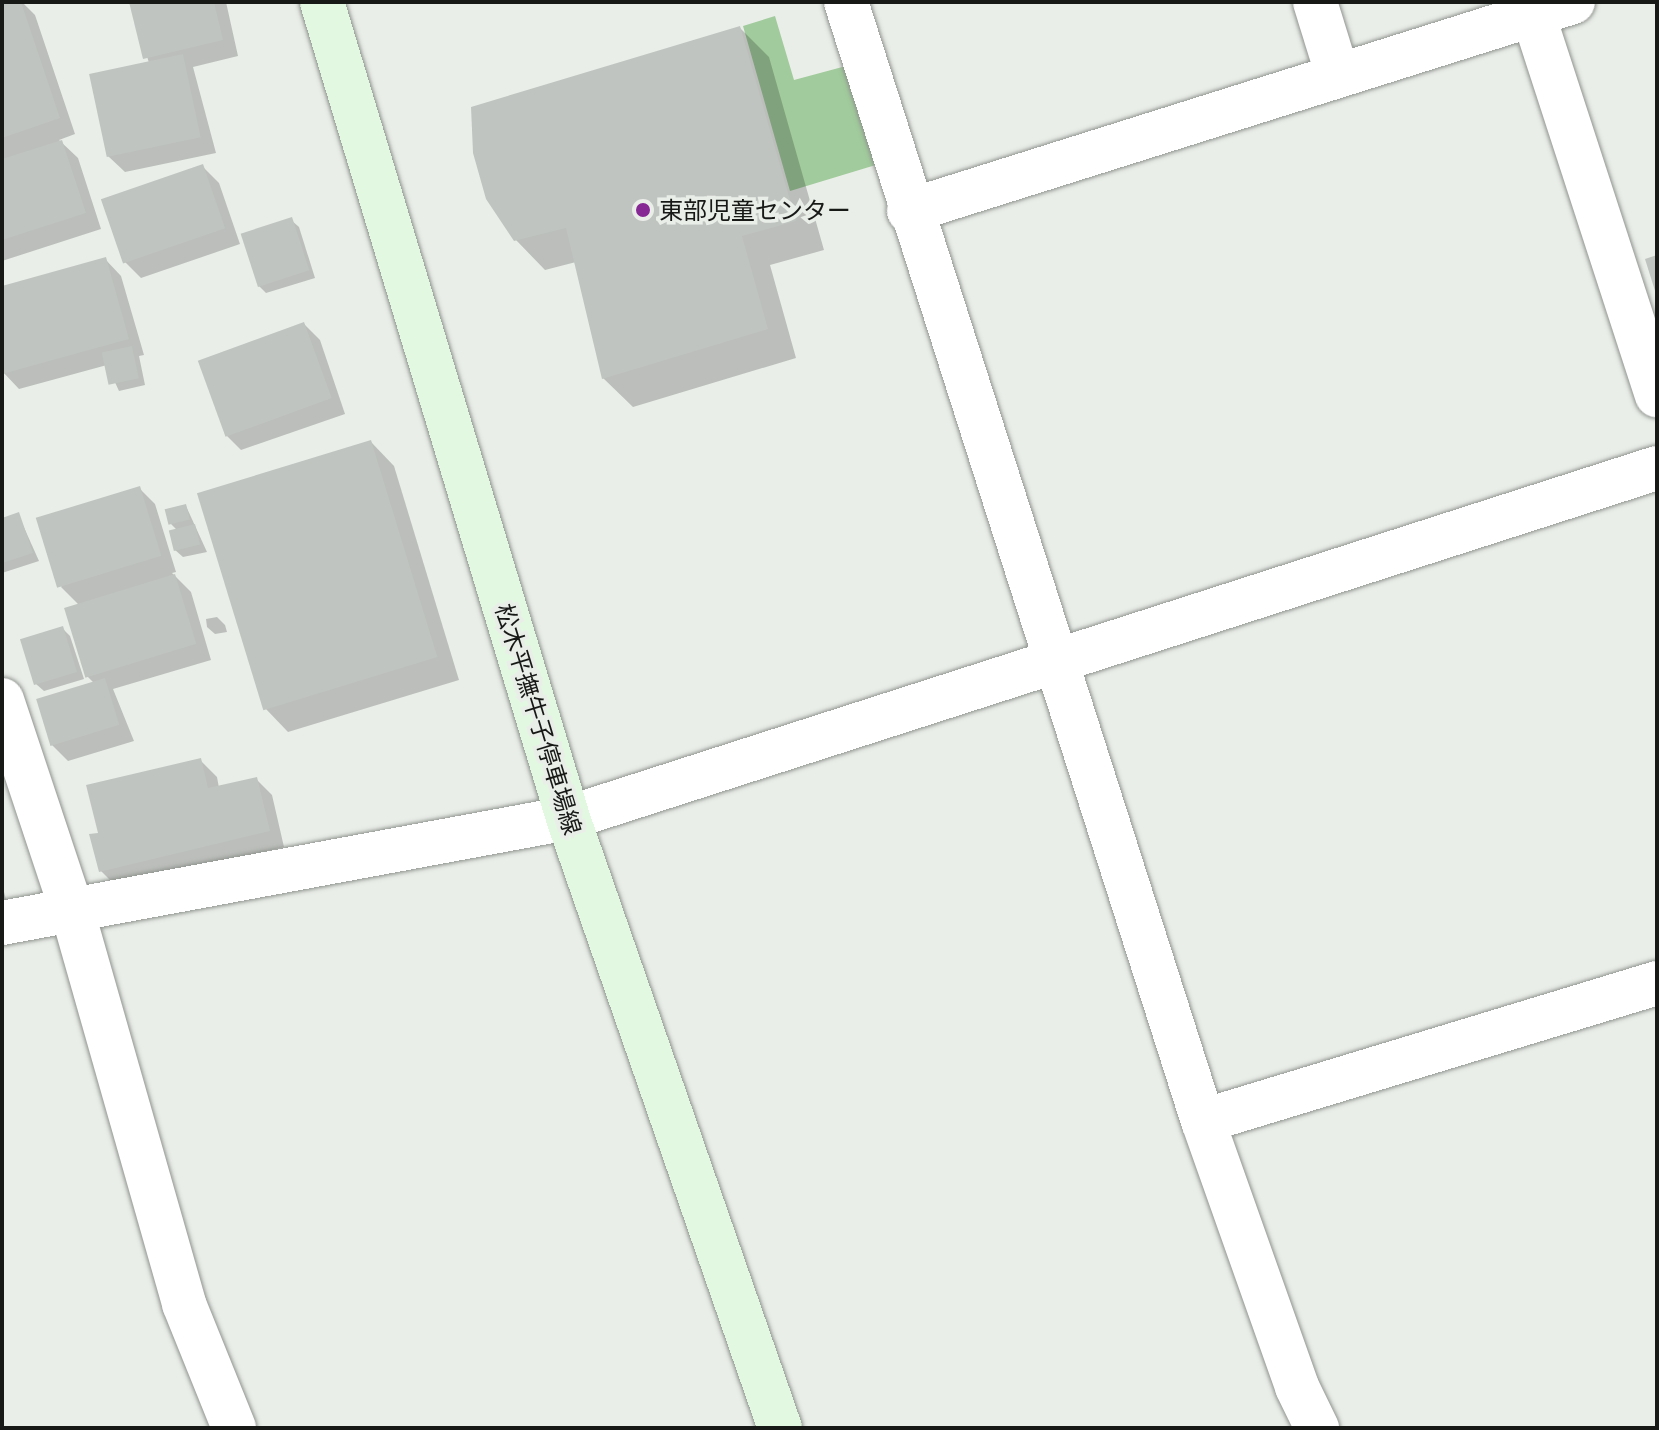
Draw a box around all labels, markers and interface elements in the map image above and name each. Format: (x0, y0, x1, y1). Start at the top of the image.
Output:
place label: 東部児童センター (659, 196, 851, 224)
marker: 東部児童センター (634, 201, 652, 219)
street label: 松木平撫牛子停車場線 (490, 600, 588, 838)

